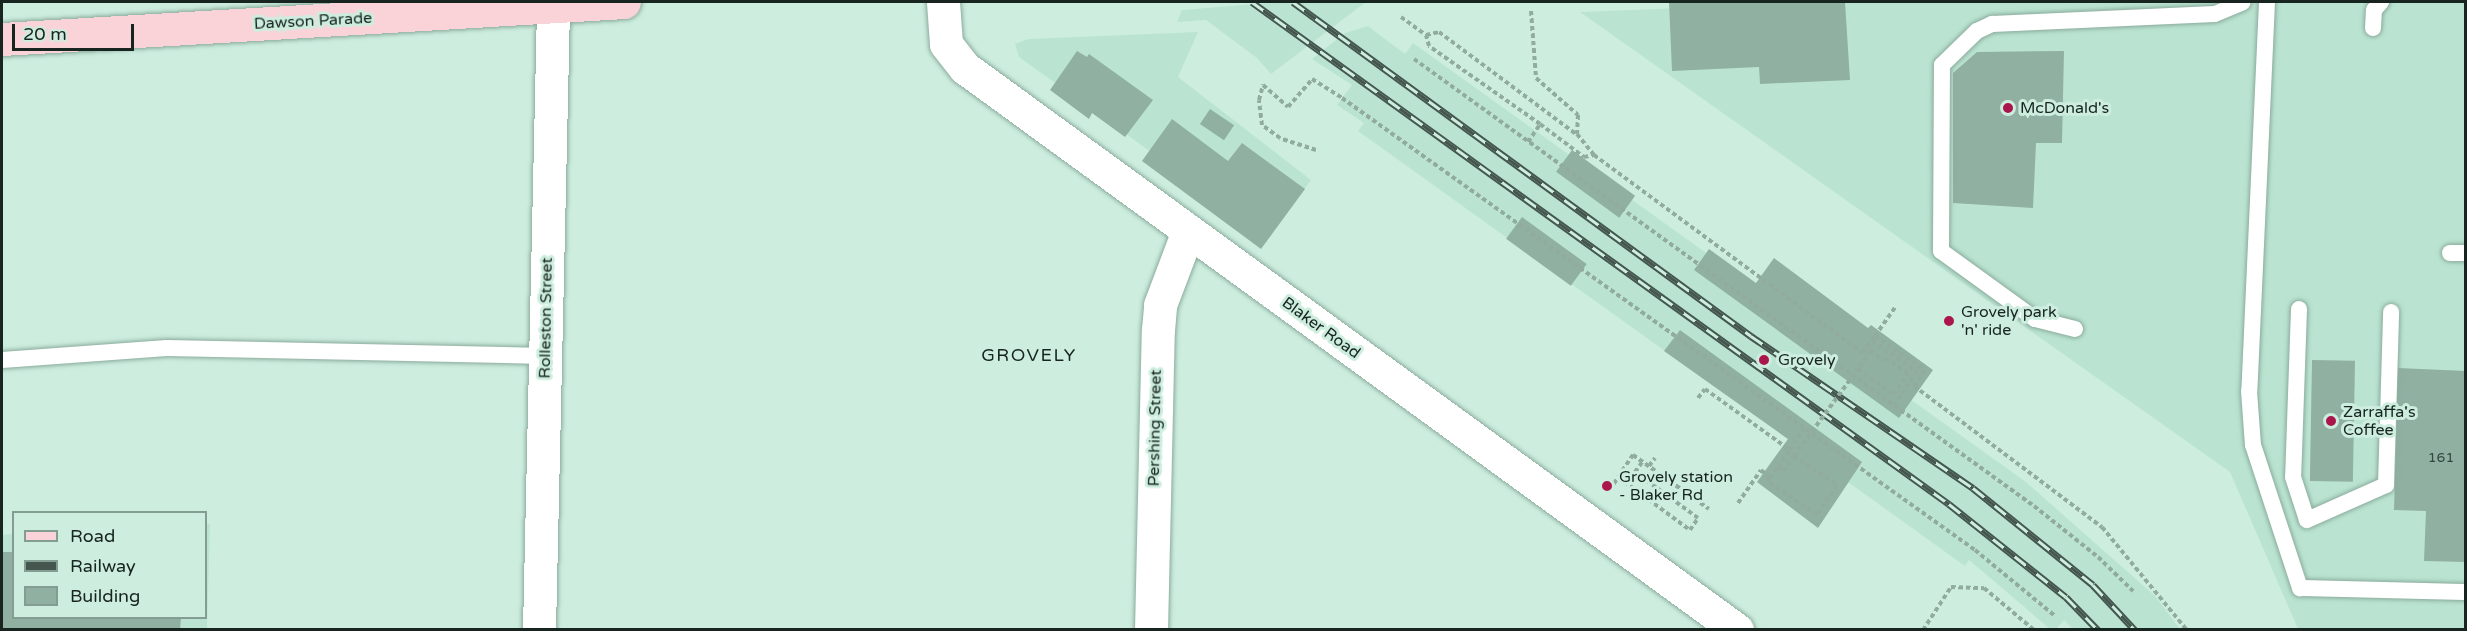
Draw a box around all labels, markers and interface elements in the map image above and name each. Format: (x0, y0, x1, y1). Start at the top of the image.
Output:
street label: Dawson Parade (253, 8, 373, 34)
scale bar (15, 12, 136, 50)
text: 20 m (23, 23, 67, 45)
place label: McDonald's (2020, 98, 2109, 118)
marker: McDonald's (2001, 101, 2015, 115)
street label: Rolleston Street (535, 257, 557, 379)
street label: Blaker Road (1278, 293, 1364, 363)
place label: Grovely park 'n' ride (1961, 302, 2057, 340)
marker: Grovely park 'n' ride (1942, 314, 1956, 328)
district label: GROVELY (981, 344, 1077, 366)
place label: Grovely (1778, 350, 1836, 370)
marker: Grovely (1755, 351, 1773, 369)
street label: Pershing Street (1144, 369, 1166, 487)
place label: Zarraffa's Coffee (2343, 402, 2416, 440)
marker: Zarraffa's Coffee (2324, 414, 2338, 428)
house number: 161 (2428, 450, 2454, 466)
place label: Grovely station - Blaker Rd (1619, 467, 1733, 505)
marker: Grovely station - Blaker Rd (1600, 479, 1614, 493)
legend (12, 511, 207, 619)
text: Road (70, 525, 115, 547)
text: Railway (70, 555, 136, 577)
text: Building (70, 585, 140, 607)

